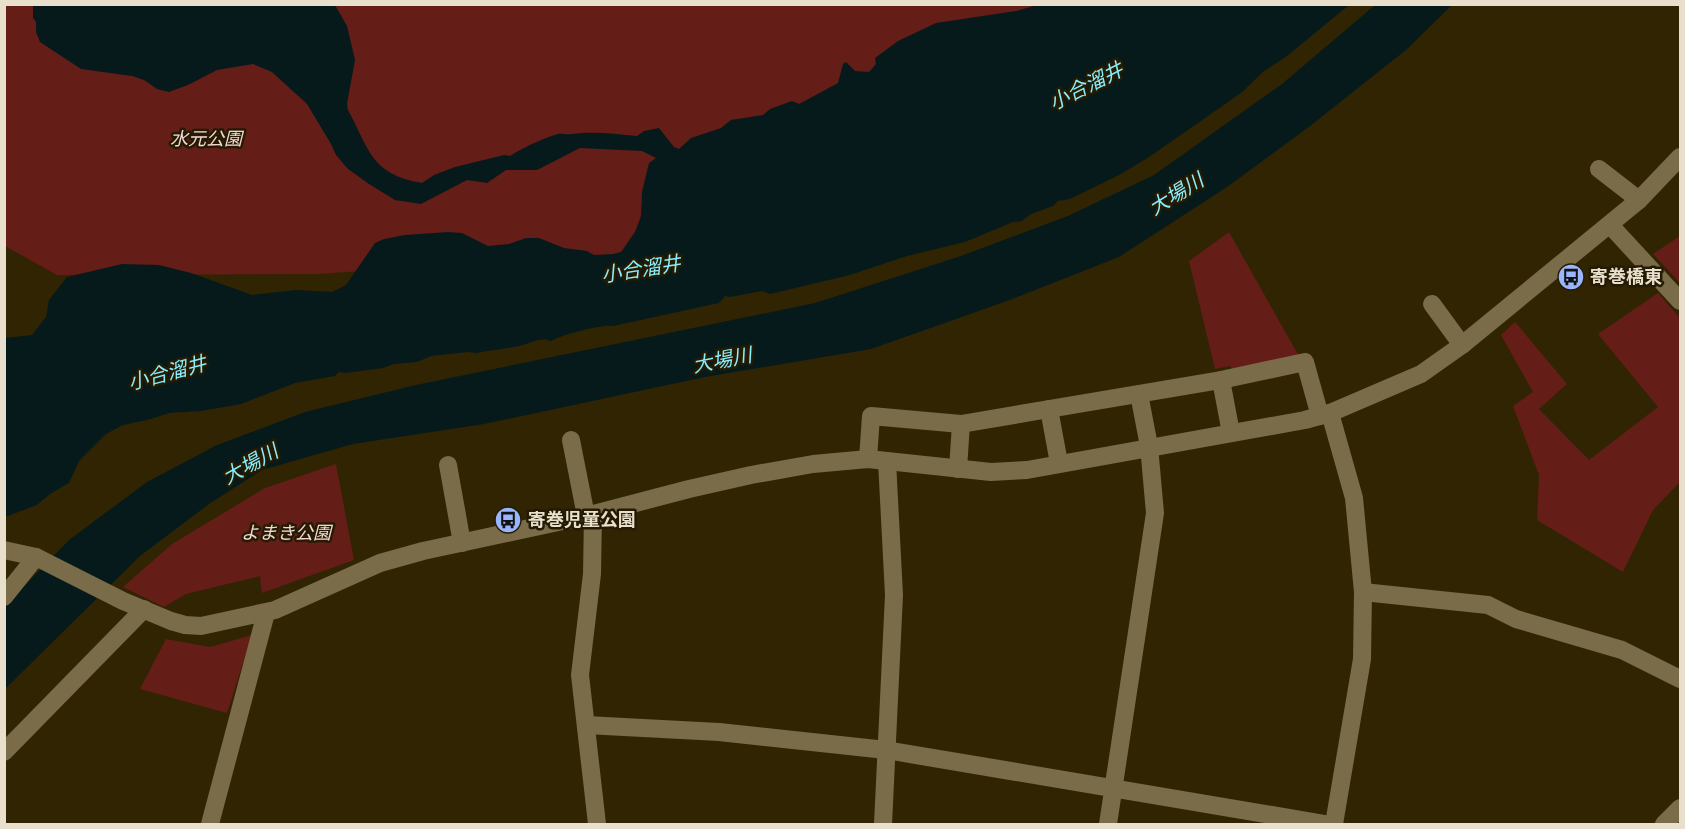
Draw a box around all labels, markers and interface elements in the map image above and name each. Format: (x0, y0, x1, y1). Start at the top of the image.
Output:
water label: 小合溜井 (1045, 57, 1128, 114)
park label: 水元公園 (170, 129, 245, 149)
water label: 大場川 (1145, 168, 1209, 219)
water label: 小合溜井 (600, 252, 684, 286)
bus stop icon: 寄巻橋東 (1556, 262, 1586, 292)
place label: 寄巻橋東 (1590, 267, 1662, 287)
water label: 大場川 (690, 343, 756, 377)
water label: 小合溜井 (126, 352, 210, 394)
water label: 大場川 (218, 439, 283, 488)
bus stop icon: 寄巻児童公園 (493, 505, 523, 535)
place label: 寄巻児童公園 (528, 510, 636, 530)
park label: よまき公園 (241, 523, 334, 543)

